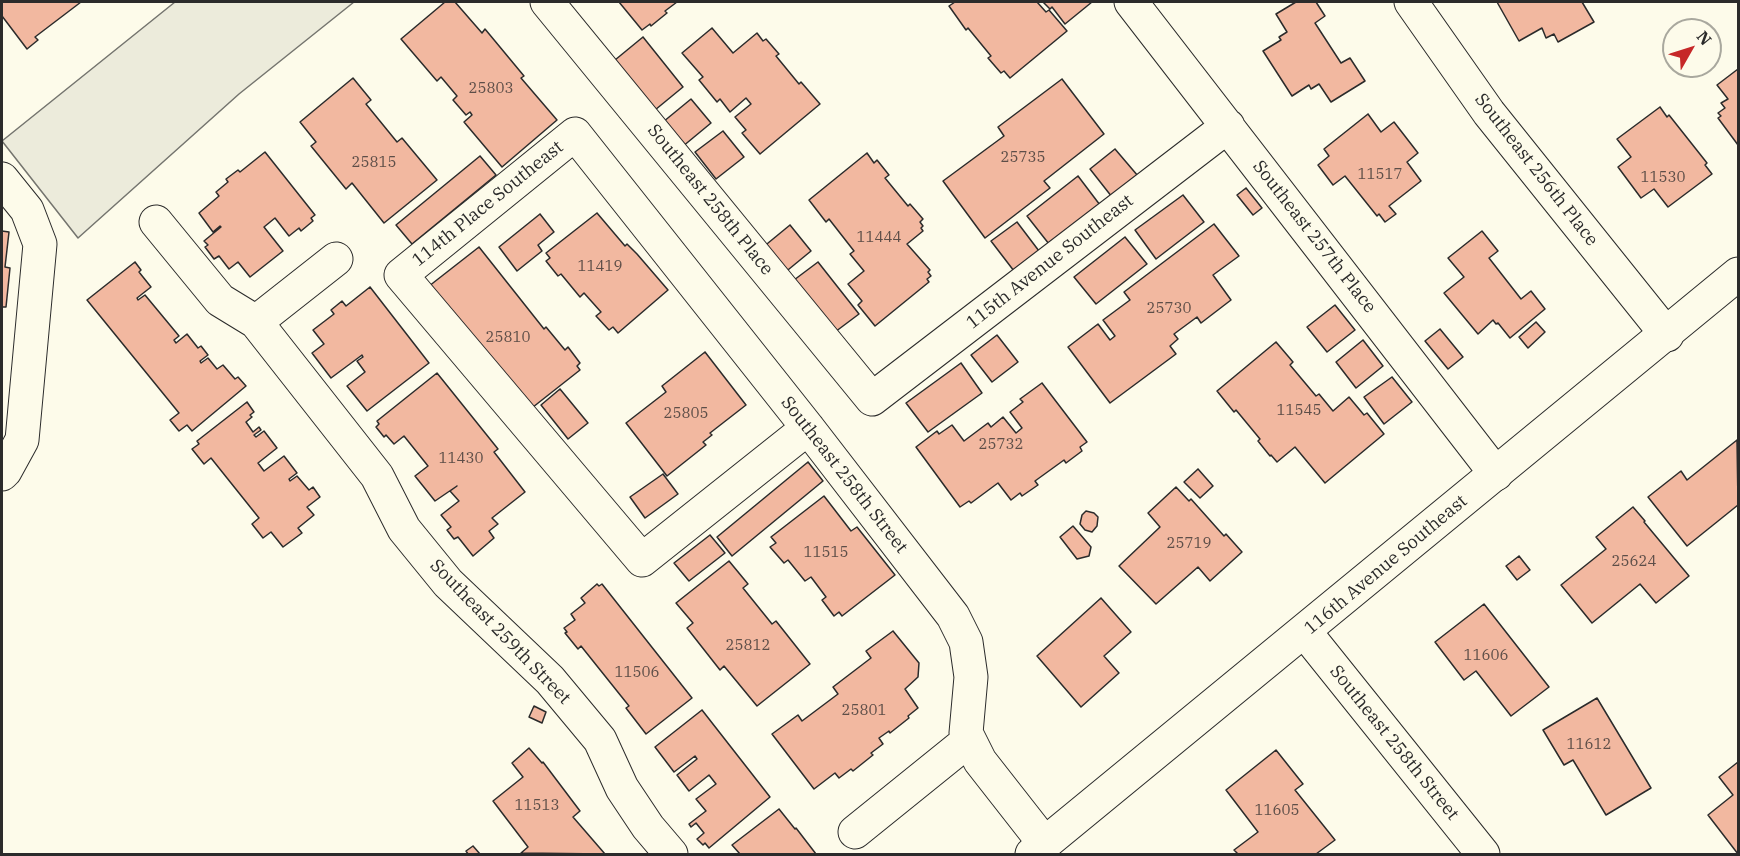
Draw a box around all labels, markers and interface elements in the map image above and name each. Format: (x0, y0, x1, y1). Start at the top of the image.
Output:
north arrow (1662, 18, 1722, 78)
text: N (1693, 27, 1716, 49)
house number: 25803 (469, 80, 513, 98)
street label: Southeast 256th Place (1470, 89, 1602, 251)
street label: Southeast 258th Place (643, 120, 777, 280)
street label: 114th Place Southeast (408, 137, 568, 271)
house number: 25735 (1001, 149, 1045, 167)
house number: 25815 (352, 154, 396, 172)
street label: Southeast 257th Place (1248, 156, 1380, 318)
house number: 11517 (1358, 166, 1402, 184)
house number: 11530 (1641, 169, 1685, 187)
street label: 115th Avenue Southeast (962, 190, 1138, 334)
house number: 11444 (857, 229, 901, 247)
house number: 11419 (578, 258, 622, 276)
house number: 25730 (1147, 300, 1191, 318)
house number: 25810 (486, 329, 530, 347)
street label: Southeast 258th Street (776, 392, 912, 558)
house number: 11545 (1277, 402, 1321, 420)
house number: 25805 (664, 405, 708, 423)
house number: 25732 (979, 436, 1023, 454)
house number: 11430 (439, 450, 483, 468)
street label: 116th Avenue Southeast (1300, 491, 1472, 639)
house number: 25719 (1167, 535, 1211, 553)
house number: 11515 (804, 544, 848, 562)
house number: 25624 (1612, 553, 1656, 571)
street label: Southeast 259th Street (425, 555, 575, 709)
house number: 25812 (726, 637, 770, 655)
house number: 11606 (1464, 647, 1508, 665)
street label: Southeast 258th Street (1325, 661, 1463, 825)
house number: 11506 (615, 664, 659, 682)
house number: 25801 (842, 702, 886, 720)
house number: 11612 (1567, 736, 1611, 754)
house number: 11513 (515, 797, 559, 815)
house number: 11605 (1255, 802, 1299, 820)

